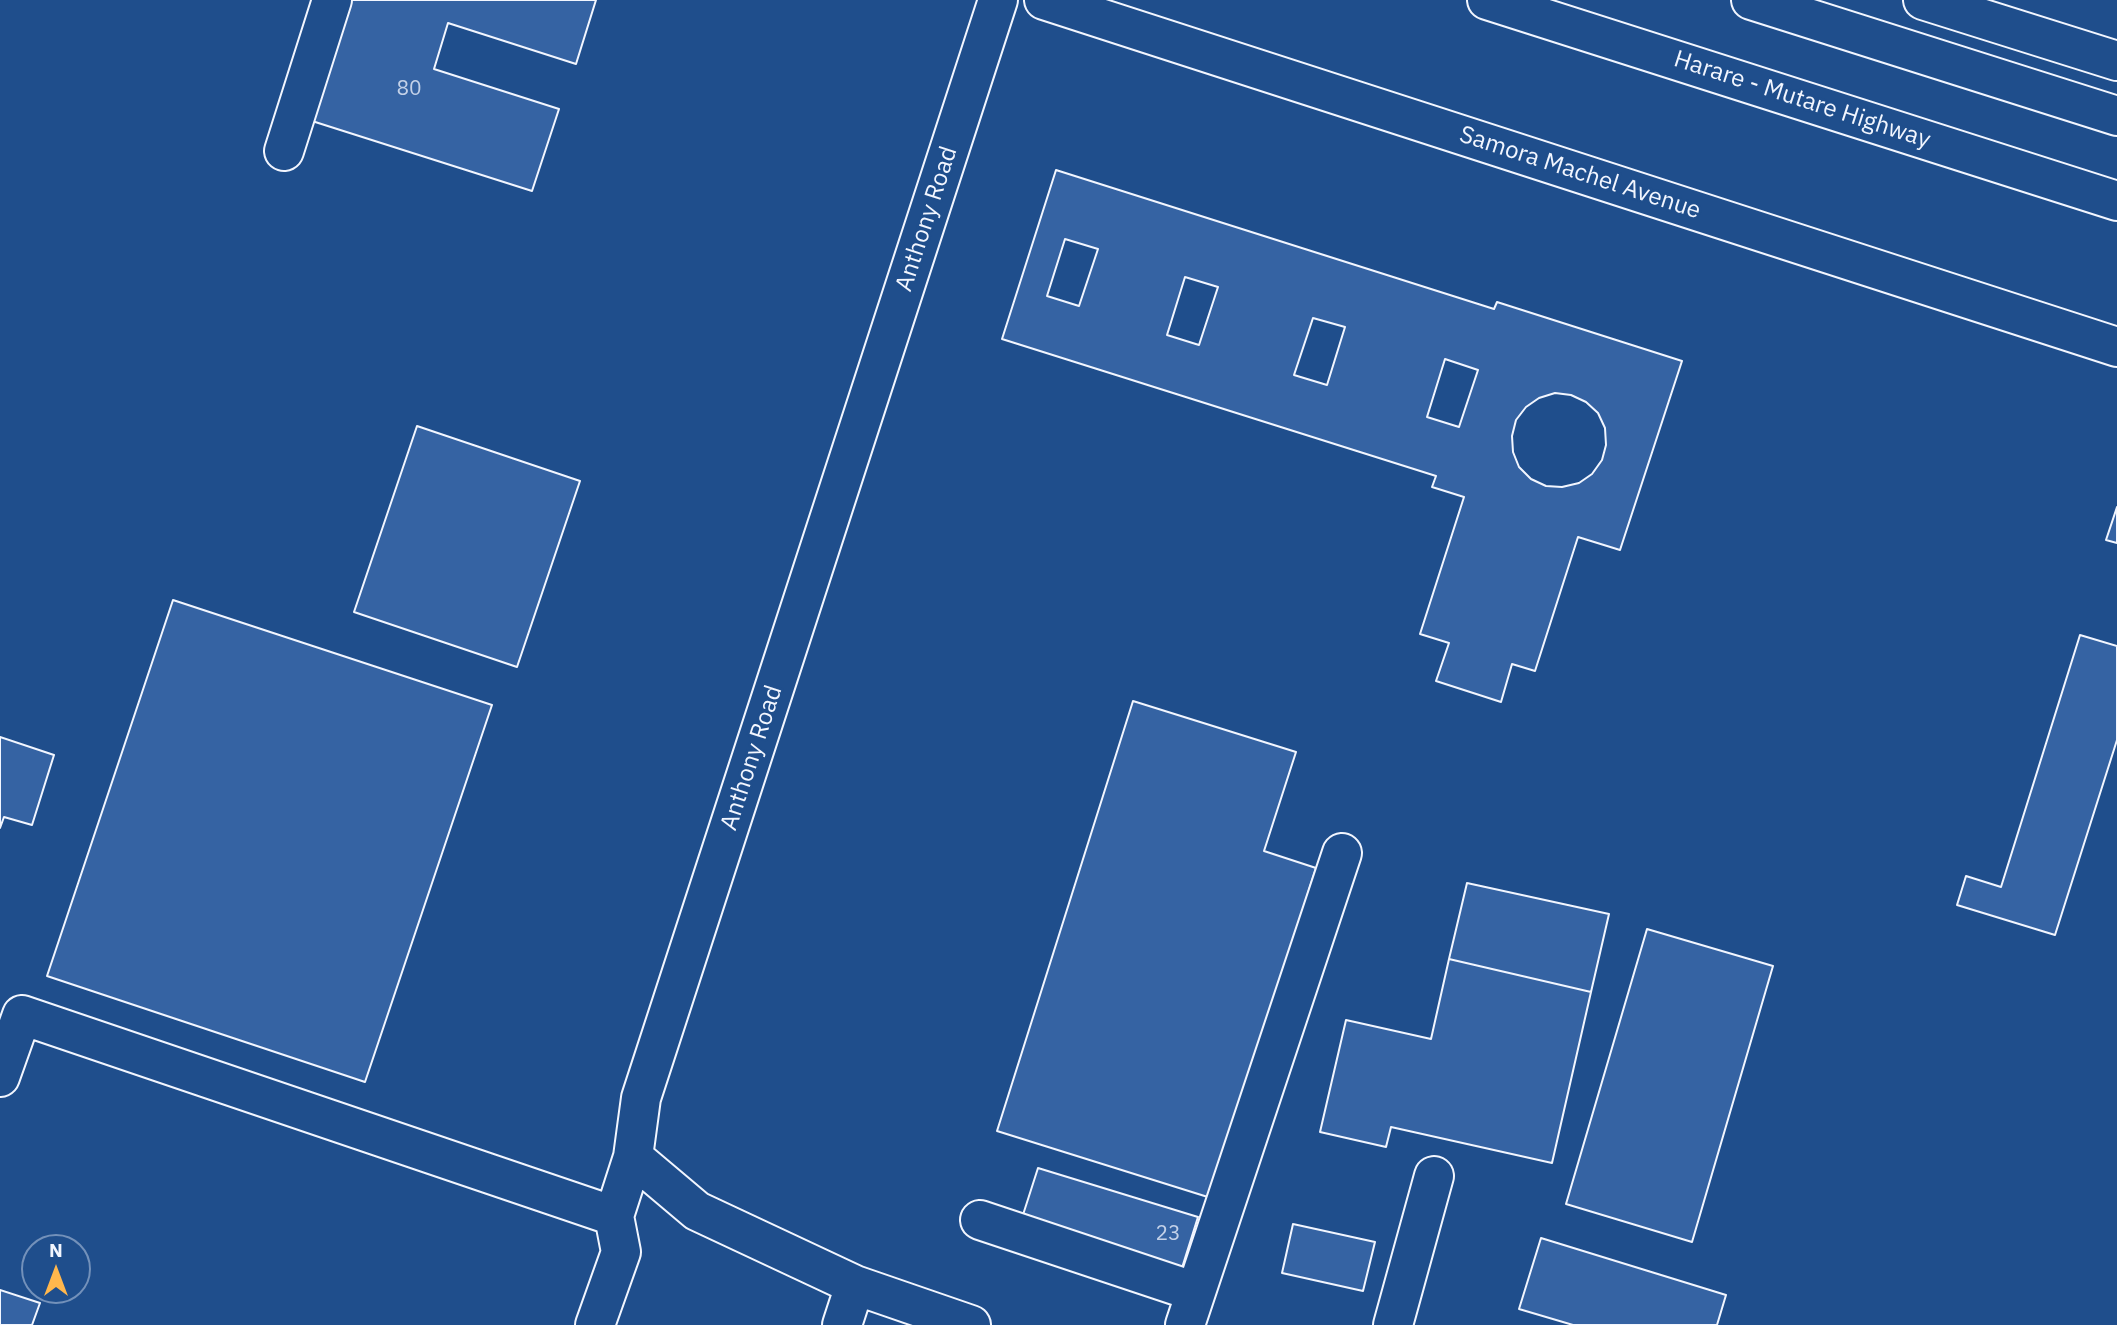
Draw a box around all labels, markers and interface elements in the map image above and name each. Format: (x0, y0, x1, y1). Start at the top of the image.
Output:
street label: Harare - Mutare Highway (1670, 45, 1934, 155)
house number: 80 (396, 76, 422, 102)
street label: Samora Machel Avenue (1456, 120, 1704, 226)
street label: Anthony Road (890, 143, 964, 295)
street label: Anthony Road (715, 682, 789, 834)
house number: 23 (1155, 1221, 1181, 1247)
north arrow (21, 1234, 91, 1304)
text: N (49, 1238, 63, 1262)

